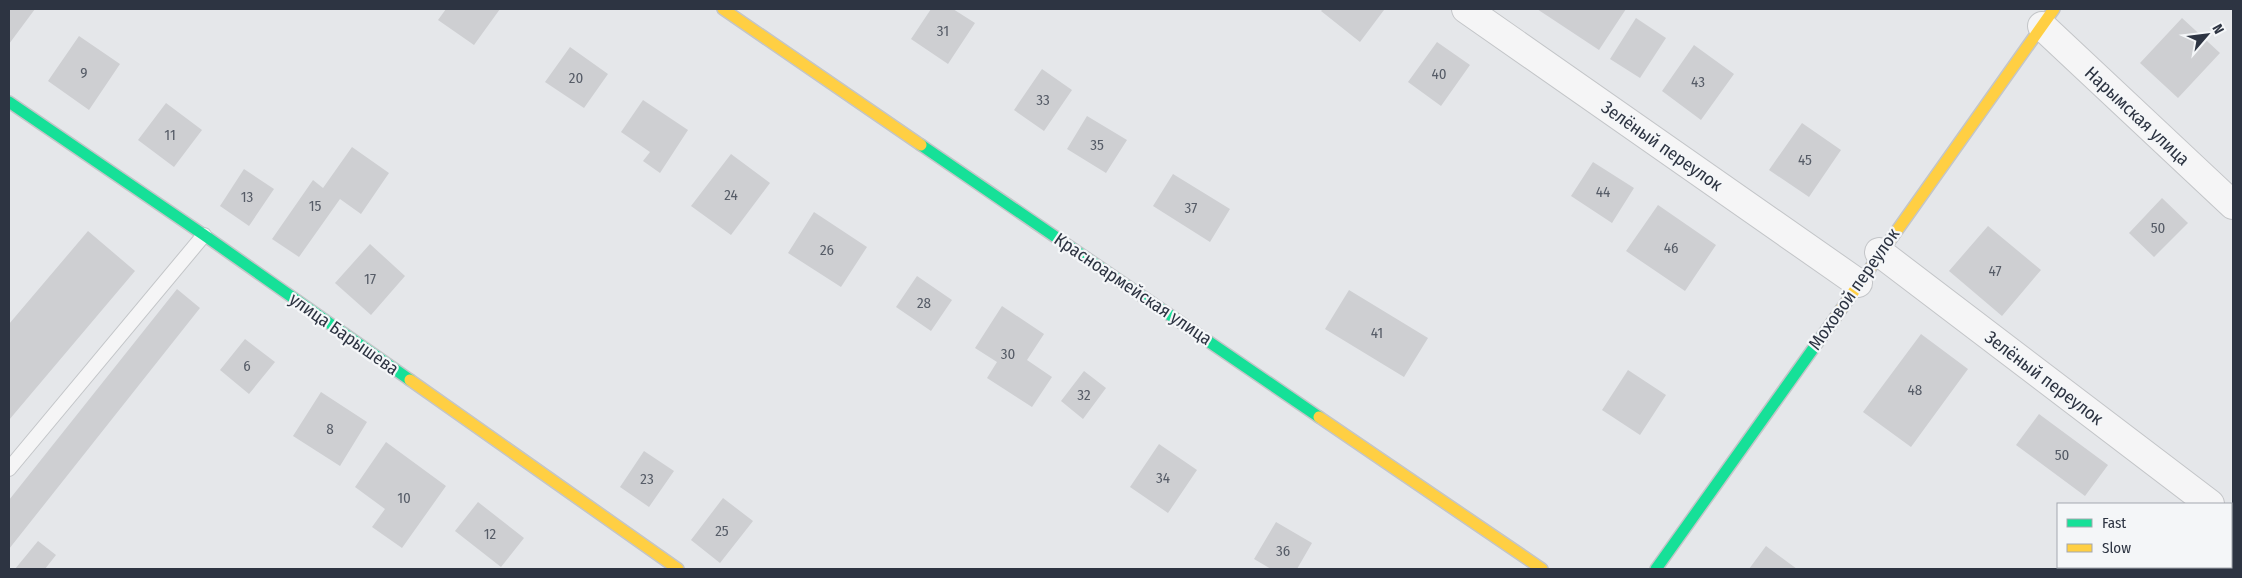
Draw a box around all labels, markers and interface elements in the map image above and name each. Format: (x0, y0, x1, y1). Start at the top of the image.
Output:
north arrow (2182, 10, 2232, 60)
text: N (2209, 21, 2228, 37)
house number: 31 (937, 22, 949, 40)
street label: Нарымская улица (2080, 62, 2194, 170)
house number: 9 (80, 64, 88, 82)
house number: 40 (1431, 65, 1447, 83)
house number: 20 (569, 69, 583, 87)
house number: 43 (1691, 73, 1705, 91)
house number: 33 (1036, 91, 1050, 109)
street label: Зелёный переулок (1597, 96, 1727, 196)
house number: 11 (164, 126, 176, 144)
house number: 35 (1090, 136, 1104, 154)
house number: 45 (1798, 151, 1812, 169)
house number: 44 (1596, 183, 1610, 201)
house number: 24 (724, 186, 738, 204)
house number: 13 (241, 188, 254, 206)
house number: 15 (309, 197, 321, 215)
house number: 37 (1185, 199, 1197, 217)
house number: 50 (2151, 219, 2165, 237)
street label: Моховой переулок (1804, 223, 1904, 354)
street label: Красноармейская улица (1050, 228, 1216, 350)
house number: 46 (1664, 239, 1678, 257)
house number: 26 (820, 241, 834, 259)
house number: 47 (1988, 262, 2002, 280)
house number: 17 (364, 270, 376, 288)
street label: улица Барышева (285, 288, 403, 380)
house number: 28 (917, 294, 931, 312)
house number: 41 (1371, 324, 1383, 342)
street label: Зелёный переулок (1980, 326, 2108, 430)
house number: 30 (1001, 345, 1015, 363)
house number: 6 (243, 357, 251, 375)
house number: 48 (1908, 381, 1922, 399)
house number: 32 (1077, 386, 1091, 404)
house number: 8 (326, 420, 334, 438)
house number: 50 (2055, 446, 2069, 464)
house number: 34 (1156, 469, 1170, 487)
house number: 23 (640, 470, 654, 488)
house number: 10 (397, 489, 411, 507)
legend (2057, 503, 2232, 568)
text: Fast (2102, 514, 2126, 532)
house number: 25 (715, 522, 729, 540)
house number: 12 (484, 525, 497, 543)
text: Slow (2102, 539, 2131, 557)
house number: 36 (1276, 542, 1290, 560)

